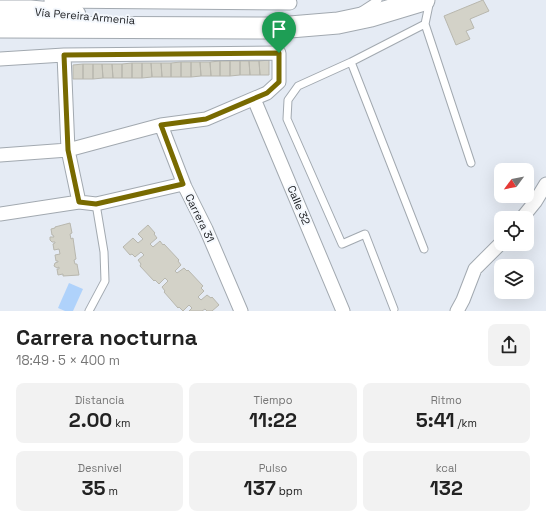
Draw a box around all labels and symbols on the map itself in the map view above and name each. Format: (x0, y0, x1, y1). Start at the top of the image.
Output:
street label: Vía Pereira Armenia (34, 5, 136, 27)
pin (262, 12, 296, 53)
north arrow (494, 163, 534, 203)
street label: Calle 32 (284, 183, 314, 227)
street label: Carrera 31 (182, 191, 218, 245)

